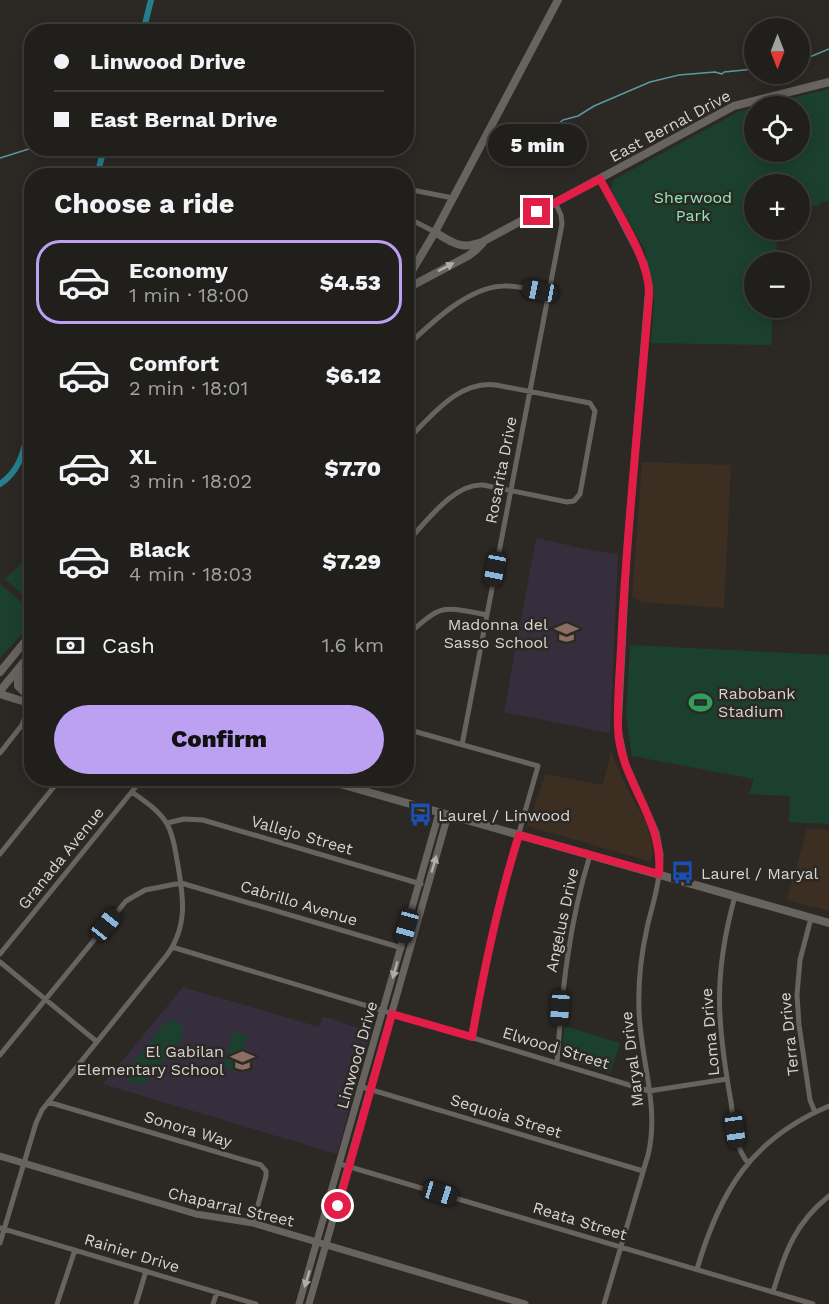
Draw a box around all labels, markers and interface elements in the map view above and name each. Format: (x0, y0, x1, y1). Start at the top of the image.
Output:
north arrow (744, 18, 810, 84)
map controls (744, 18, 810, 318)
text: Linwood Drive (90, 49, 246, 74)
street label: East Bernal Drive (606, 86, 734, 166)
button: locate (744, 96, 810, 162)
text: East Bernal Drive (90, 107, 278, 132)
callout: 5 min (488, 125, 586, 167)
text: 5 min (510, 133, 565, 157)
button: + (744, 174, 810, 240)
text: Choose a ride (54, 188, 234, 220)
park label: Sherwood Park (654, 188, 732, 225)
route end (523, 198, 550, 225)
button: − (744, 252, 810, 318)
icon: car (57, 255, 111, 309)
text: Economy (129, 258, 228, 283)
one-way arrow (437, 262, 454, 272)
text: $4.53 (320, 270, 381, 295)
car (521, 279, 559, 303)
text: 1 min · 18:00 (129, 283, 249, 307)
icon: car (57, 348, 111, 402)
text: Comfort (129, 351, 219, 376)
text: $6.12 (326, 363, 381, 388)
text: 2 min · 18:01 (129, 376, 248, 400)
street label: Rosarita Drive (481, 415, 521, 525)
icon: car (57, 441, 111, 495)
text: XL (129, 444, 157, 469)
text: $7.70 (324, 456, 381, 481)
text: 3 min · 18:02 (129, 469, 252, 493)
icon: car (57, 534, 111, 588)
text: Black (129, 537, 190, 562)
text: $7.29 (322, 549, 381, 574)
car (483, 550, 507, 588)
text: 4 min · 18:03 (129, 562, 252, 586)
place label: Madonna del Sasso School (444, 615, 548, 652)
school or university icon: Madonna del Sasso School (553, 620, 579, 646)
icon: cash (54, 629, 87, 662)
text: Cash (102, 633, 155, 658)
text: 1.6 km (322, 633, 384, 657)
place label: Rabobank Stadium (718, 684, 795, 721)
sports icon: Rabobank Stadium (687, 689, 713, 715)
button: Confirm (54, 705, 384, 774)
bus stop icon: Laurel / Linwood (407, 802, 433, 828)
street label: Granada Avenue (14, 803, 108, 913)
place label: Laurel / Linwood (438, 806, 570, 825)
street label: Vallejo Street (249, 811, 355, 859)
one-way arrow (430, 855, 439, 873)
bus stop icon: Laurel / Maryal (670, 860, 696, 886)
place label: Laurel / Maryal (701, 864, 818, 883)
street label: Angelus Drive (542, 866, 582, 974)
street label: Cabrillo Avenue (238, 876, 360, 930)
car (88, 905, 124, 945)
car (393, 906, 421, 946)
one-way arrow (390, 961, 399, 979)
street label: Loma Drive (697, 987, 723, 1077)
car (550, 989, 570, 1027)
street label: Terra Drive (775, 991, 803, 1077)
street label: Linwood Drive (333, 999, 381, 1111)
street label: Maryal Drive (617, 1010, 647, 1108)
street label: Elwood Street (500, 1023, 612, 1073)
place label: El Gabilan Elementary School (77, 1042, 224, 1079)
school or university icon: El Gabilan Elementary School (229, 1047, 255, 1073)
street label: Sequoia Street (448, 1090, 564, 1142)
street label: Sonora Way (142, 1107, 235, 1152)
car (724, 1111, 746, 1149)
car (420, 1179, 460, 1207)
street label: Chaparral Street (166, 1183, 296, 1231)
route start (324, 1192, 351, 1219)
street label: Reata Street (531, 1198, 630, 1244)
street label: Rainier Drive (82, 1229, 182, 1277)
one-way arrow (302, 1270, 311, 1288)

